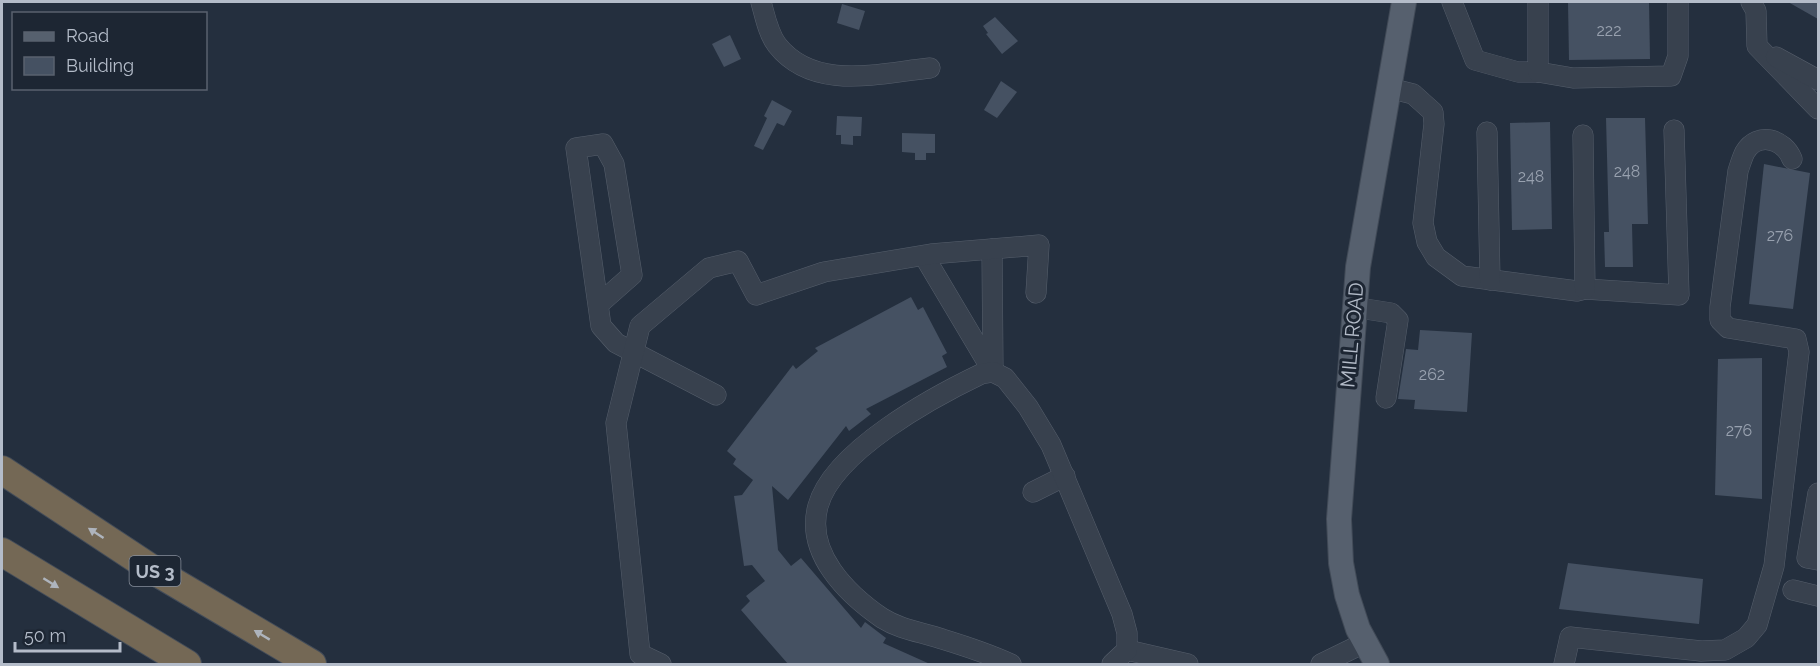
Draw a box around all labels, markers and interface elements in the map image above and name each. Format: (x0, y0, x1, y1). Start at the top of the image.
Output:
legend (12, 12, 207, 90)
house number: 222 (1596, 21, 1622, 40)
text: Road (66, 25, 109, 46)
text: Building (66, 55, 134, 76)
house number: 248 (1614, 162, 1640, 181)
house number: 248 (1518, 167, 1544, 186)
house number: 276 (1767, 226, 1793, 245)
street label: MILL ROAD (1335, 281, 1369, 389)
house number: 262 (1419, 365, 1445, 384)
house number: 276 (1726, 421, 1752, 440)
one-way arrow (88, 527, 104, 538)
road number: US 3 (130, 556, 180, 586)
one-way arrow (43, 578, 59, 589)
scale bar (15, 615, 120, 653)
text: 50 m (24, 625, 66, 646)
one-way arrow (254, 629, 270, 640)

